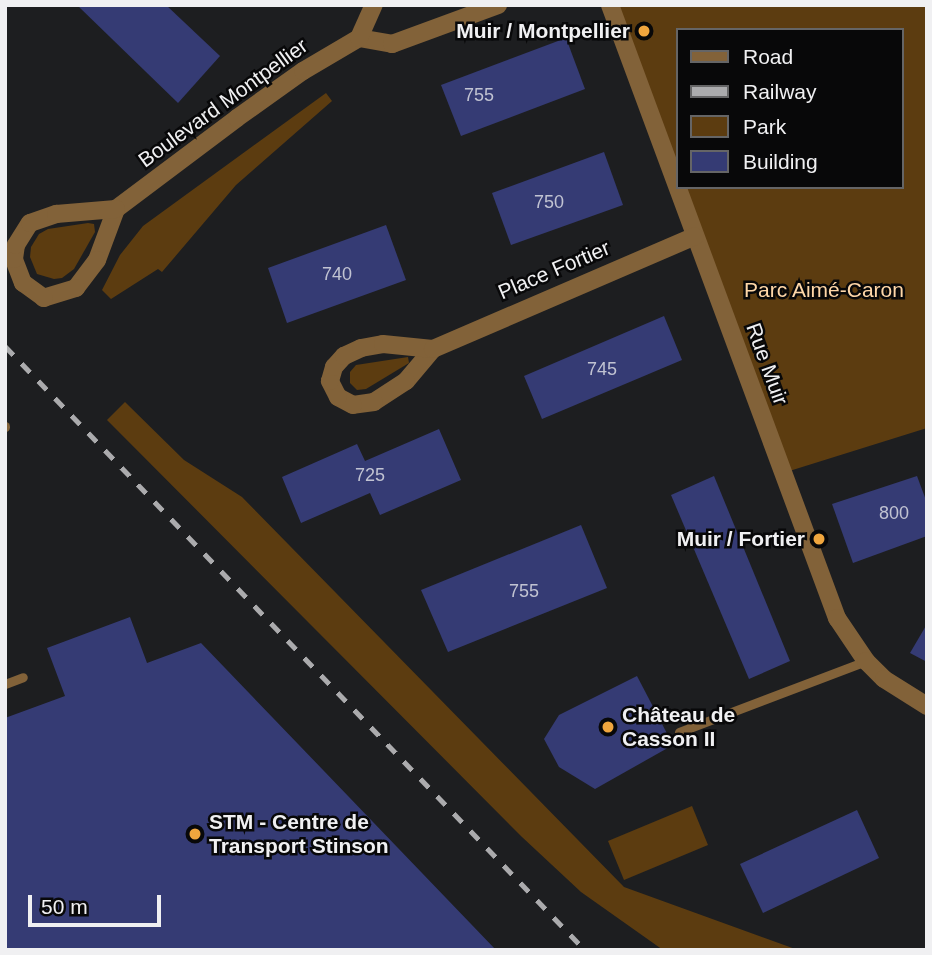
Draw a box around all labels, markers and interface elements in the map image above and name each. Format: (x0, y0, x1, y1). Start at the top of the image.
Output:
place label: Muir / Montpellier (456, 18, 630, 44)
marker: Muir / Montpellier (636, 23, 652, 39)
legend (676, 28, 904, 189)
street label: Boulevard Montpellier (133, 33, 313, 173)
text: Road (743, 45, 793, 68)
text: Railway (743, 80, 817, 103)
house number: 755 (464, 84, 494, 106)
text: Park (743, 115, 786, 138)
text: Building (743, 150, 818, 173)
house number: 750 (534, 191, 564, 213)
street label: Place Fortier (494, 235, 614, 305)
house number: 740 (322, 263, 352, 285)
park label: Parc Aimé-Caron (743, 277, 905, 303)
street label: Rue Muir (741, 320, 793, 408)
house number: 745 (587, 358, 617, 380)
house number: 725 (355, 464, 385, 486)
house number: 800 (879, 502, 909, 524)
place label: Muir / Fortier (677, 526, 805, 552)
marker: Muir / Fortier (811, 531, 827, 547)
house number: 755 (509, 580, 539, 602)
place label: Château de Casson II (622, 702, 735, 752)
marker: Château de Casson II (600, 719, 616, 735)
place label: STM - Centre de Transport Stinson (209, 809, 389, 859)
marker: STM - Centre de Transport Stinson (187, 826, 203, 842)
scale bar (32, 881, 164, 925)
text: 50 m (41, 895, 88, 918)

